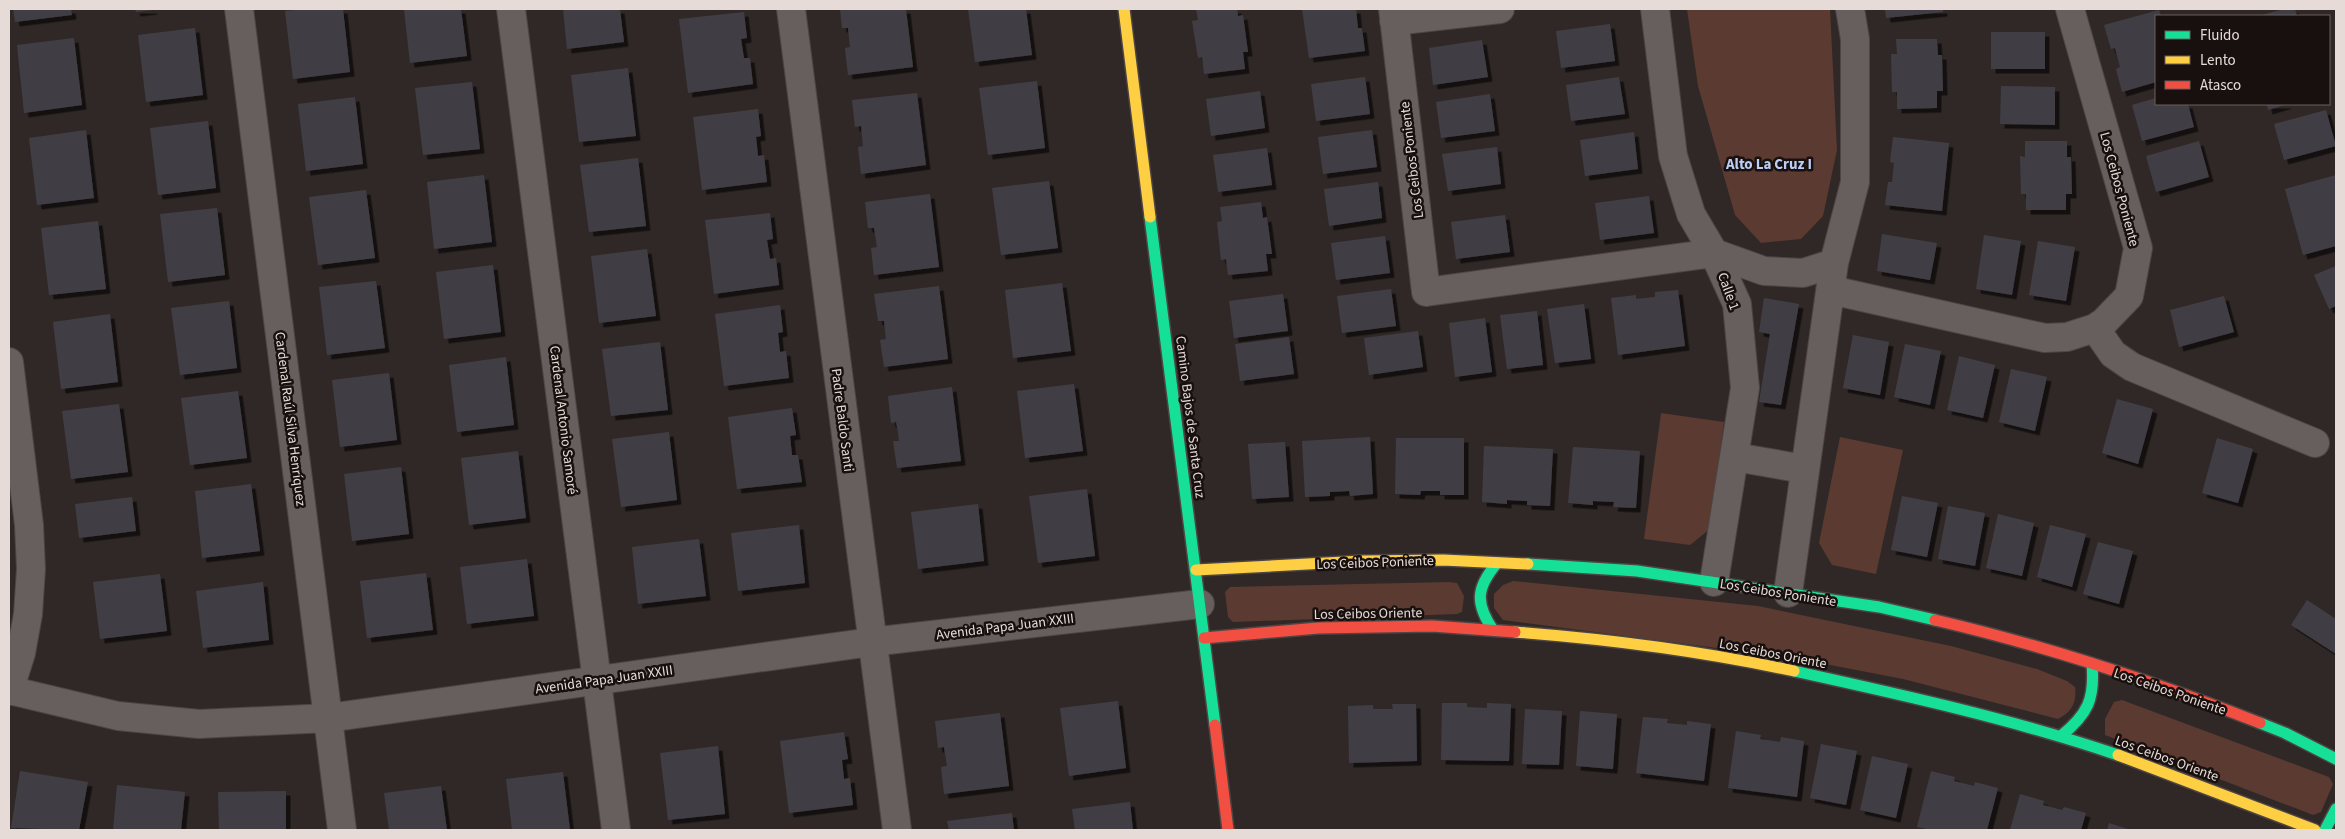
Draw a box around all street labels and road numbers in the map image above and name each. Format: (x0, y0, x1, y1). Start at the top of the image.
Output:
street label: Los Ceibos Poniente (1395, 100, 1429, 219)
street label: Los Ceibos Poniente (2094, 130, 2144, 249)
street label: Calle 1 (1712, 270, 1744, 313)
street label: Cardenal Raúl Silva Henríquez (269, 331, 311, 507)
street label: Camino Bajos de Santa Cruz (1170, 335, 1210, 500)
street label: Cardenal Antonio Samoré (544, 345, 582, 496)
street label: Padre Baldo Santi (826, 367, 858, 473)
street label: Los Ceibos Poniente (1316, 551, 1434, 575)
street label: Los Ceibos Poniente (1718, 574, 1838, 612)
street label: Los Ceibos Oriente (1313, 603, 1423, 625)
street label: Avenida Papa Juan XXIII (935, 609, 1075, 645)
street label: Los Ceibos Oriente (1717, 634, 1828, 674)
street label: Avenida Papa Juan XXIII (534, 660, 674, 700)
street label: Los Ceibos Poniente (2111, 663, 2229, 721)
street label: Los Ceibos Oriente (2112, 731, 2221, 787)

